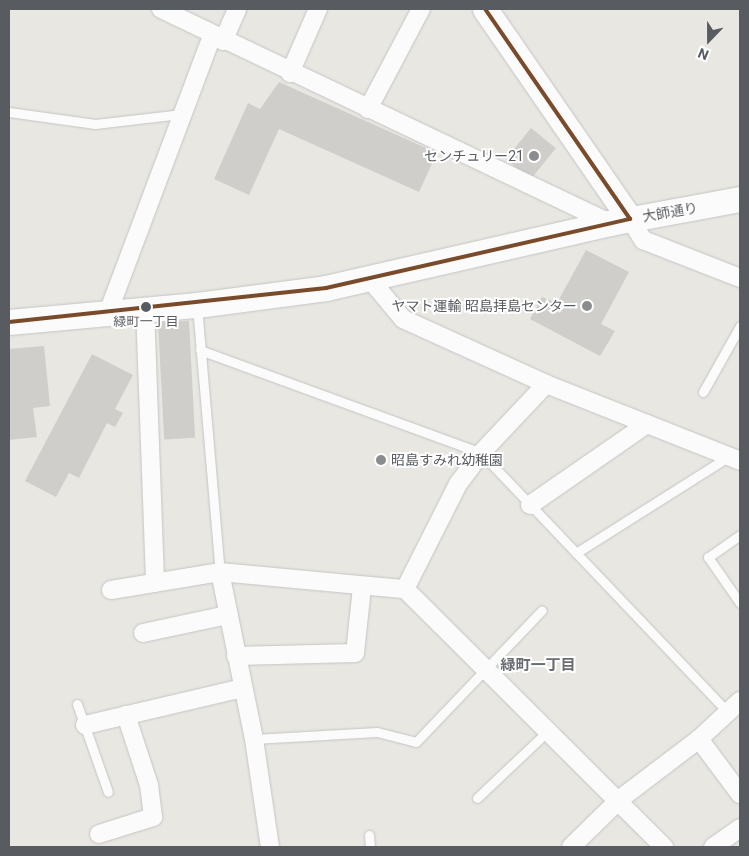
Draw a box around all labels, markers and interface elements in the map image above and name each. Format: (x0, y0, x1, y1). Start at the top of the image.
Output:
north arrow (684, 15, 734, 65)
text: N (696, 45, 711, 63)
place label: センチュリー21 (424, 148, 524, 164)
marker: センチュリー21 (528, 150, 540, 162)
street label: 大師通り (641, 199, 699, 225)
place label: ヤマト運輸 昭島拝島センター (392, 298, 577, 314)
marker: ヤマト運輸 昭島拝島センター (581, 300, 593, 312)
marker: 緑町一丁目 (141, 302, 151, 312)
place label: 緑町一丁目 (114, 314, 178, 330)
place label: 昭島すみれ幼稚園 (391, 452, 503, 468)
marker: 昭島すみれ幼稚園 (375, 454, 387, 466)
district label: 緑町一丁目 (501, 657, 575, 675)

